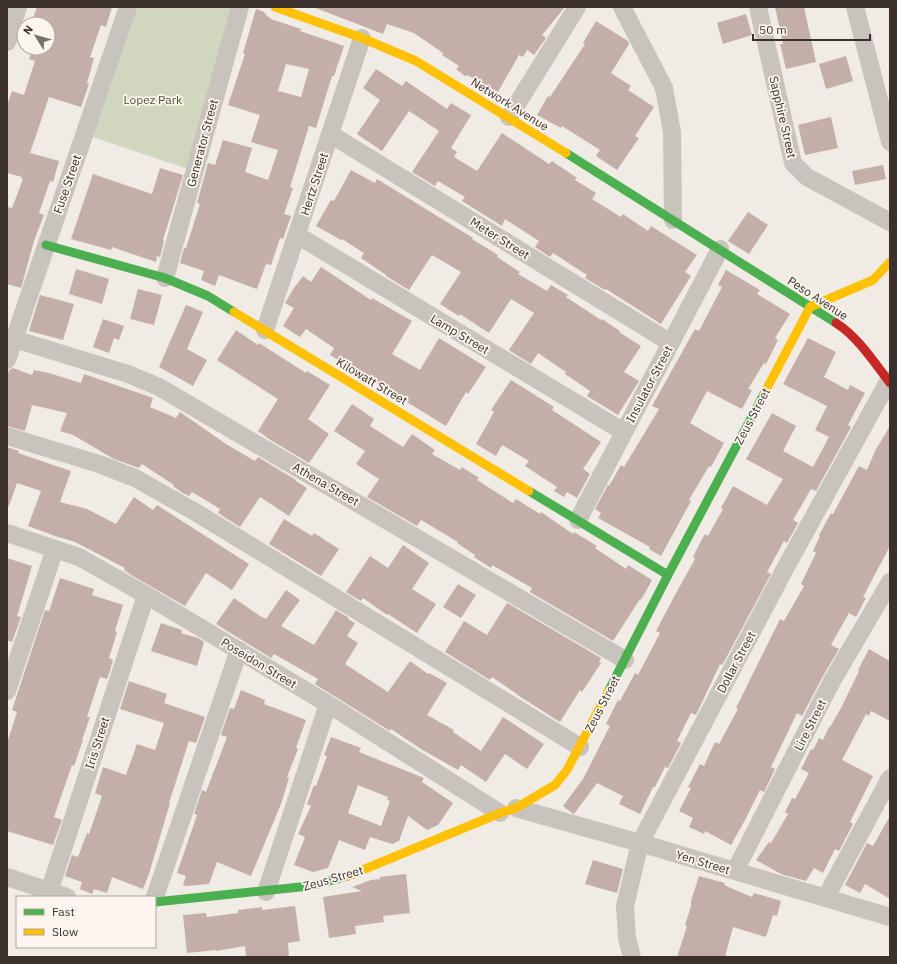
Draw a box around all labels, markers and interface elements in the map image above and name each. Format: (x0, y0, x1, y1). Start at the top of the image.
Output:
north arrow (16, 16, 56, 56)
scale bar (753, 16, 870, 42)
text: 50 m (759, 22, 787, 37)
text: N (20, 23, 36, 37)
street label: Network Avenue (468, 74, 552, 134)
street label: Sapphire Street (766, 74, 800, 160)
park label: Lopez Park (124, 92, 183, 107)
street label: Generator Street (183, 98, 221, 188)
street label: Hertz Street (297, 151, 331, 217)
street label: Fuse Street (50, 153, 84, 215)
street label: Meter Street (468, 214, 532, 262)
street label: Peso Avenue (785, 273, 851, 323)
street label: Lamp Street (428, 311, 492, 357)
street label: Insulator Street (622, 343, 676, 425)
street label: Kilowatt Street (334, 354, 410, 408)
street label: Zeus Street (731, 385, 773, 447)
street label: Athena Street (290, 459, 362, 509)
street label: Dollar Street (713, 629, 759, 695)
street label: Poseidon Street (219, 635, 299, 691)
street label: Zeus Street (581, 673, 623, 735)
street label: Lire Street (791, 697, 829, 753)
street label: Iris Street (82, 715, 112, 771)
street label: Yen Street (674, 847, 732, 877)
street label: Zeus Street (301, 862, 365, 894)
legend (16, 896, 156, 948)
text: Fast (52, 904, 75, 919)
text: Slow (52, 924, 78, 939)

